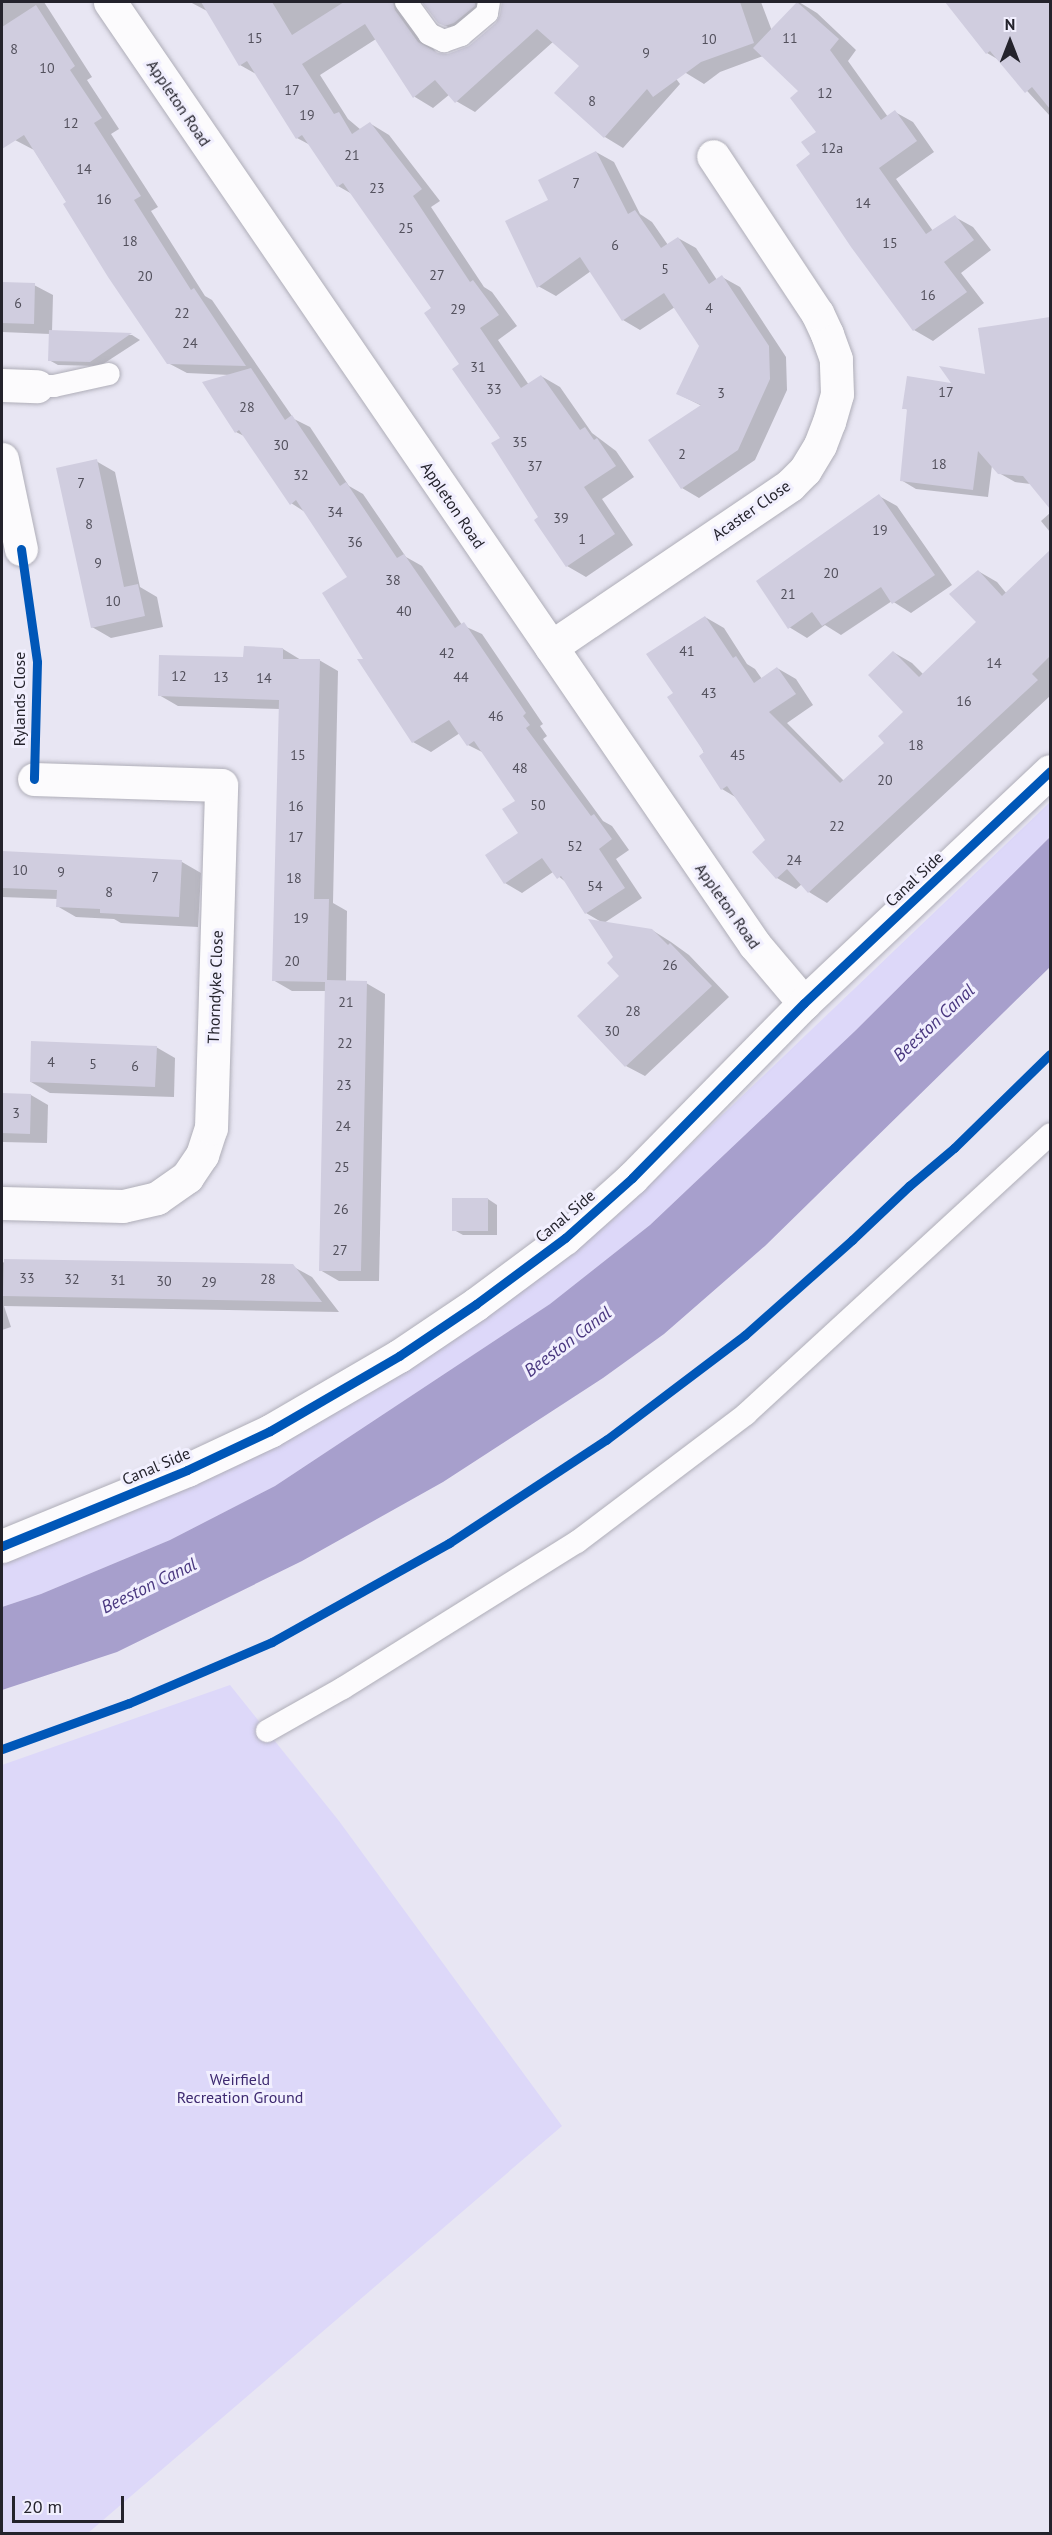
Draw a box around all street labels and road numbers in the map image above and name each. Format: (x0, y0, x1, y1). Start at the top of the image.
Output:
street label: Appleton Road (143, 56, 215, 150)
street label: Appleton Road (417, 458, 489, 552)
street label: Acaster Close (708, 476, 794, 544)
street label: Rylands Close (9, 652, 29, 746)
street label: Canal Side (881, 847, 947, 911)
street label: Appleton Road (691, 859, 765, 953)
street label: Thorndyke Close (203, 930, 227, 1044)
street label: Canal Side (531, 1186, 599, 1246)
street label: Canal Side (119, 1443, 193, 1489)

